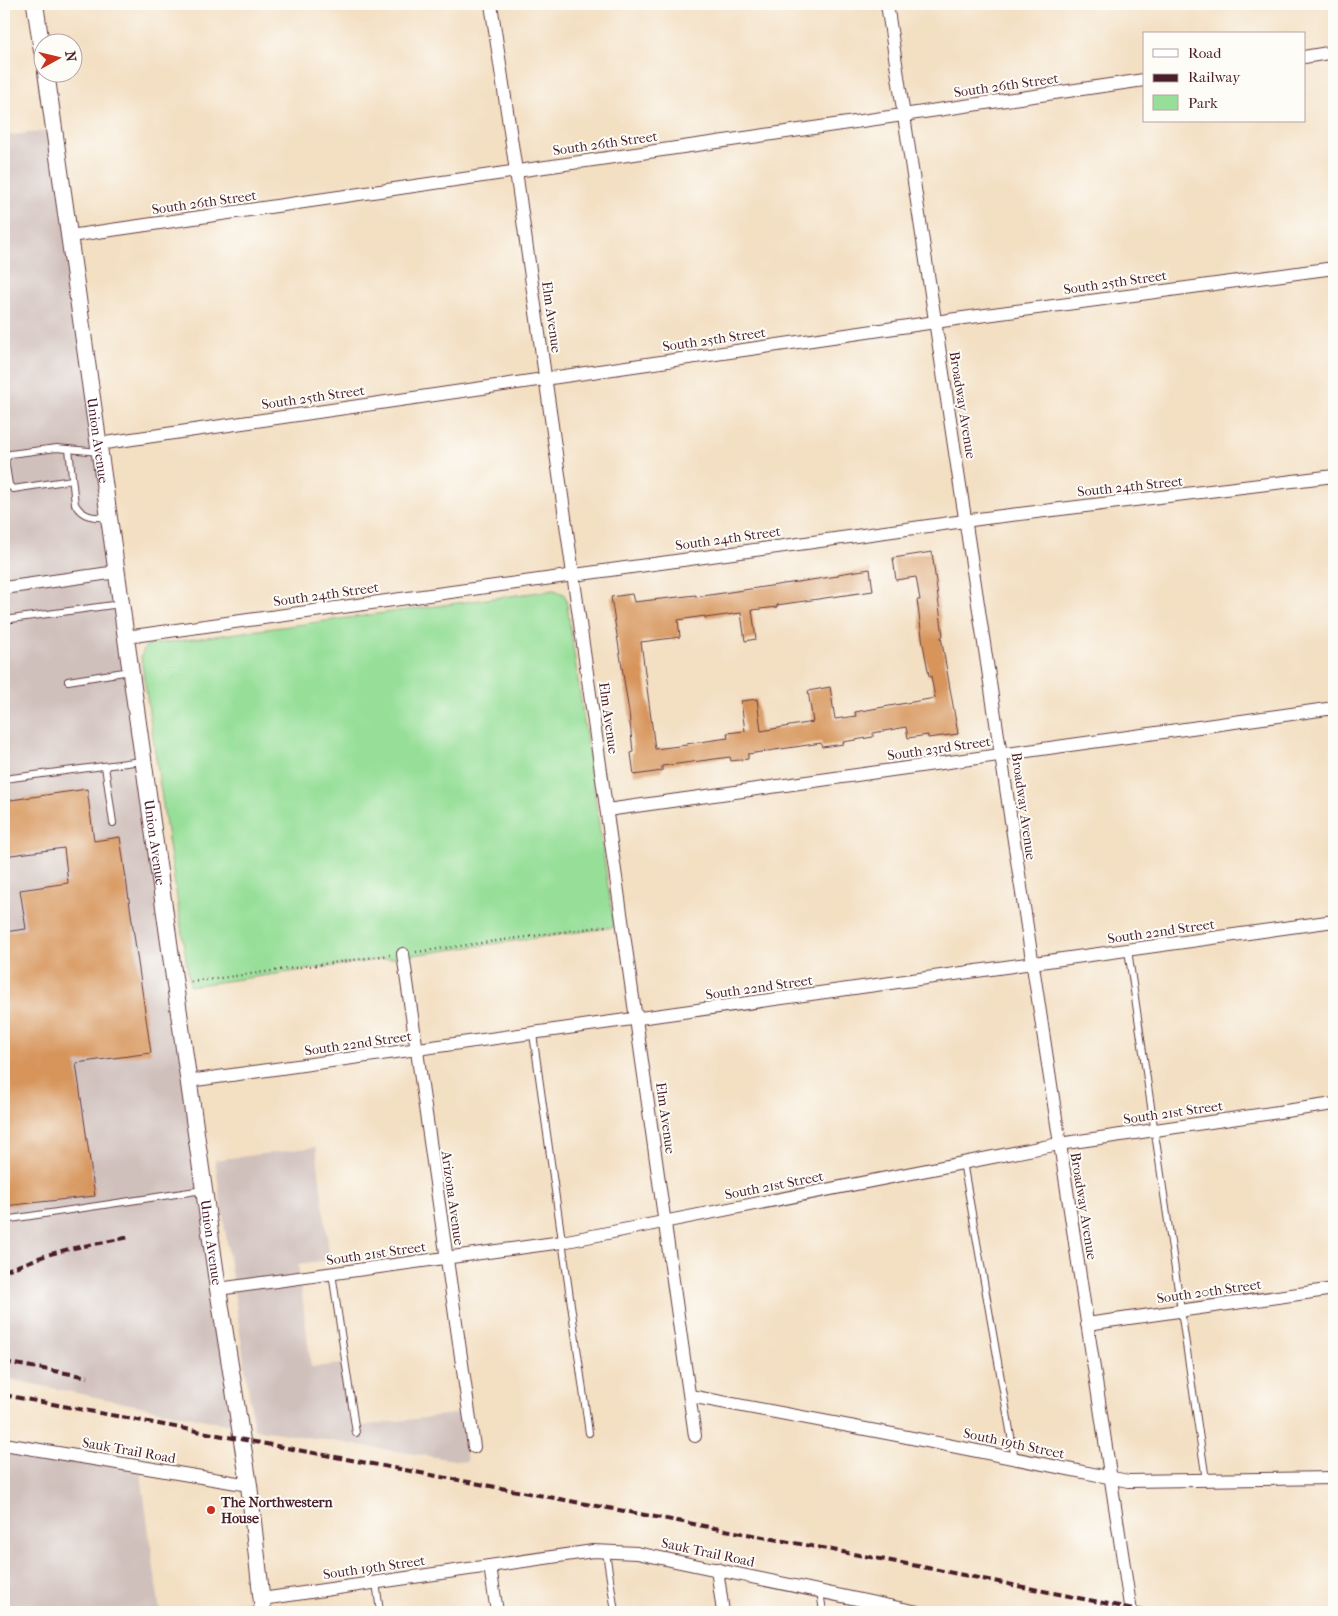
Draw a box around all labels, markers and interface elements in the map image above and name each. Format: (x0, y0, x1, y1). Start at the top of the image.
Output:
north arrow (32, 32, 82, 82)
legend (1143, 32, 1306, 122)
text: Road (1188, 44, 1222, 62)
text: N (61, 50, 80, 63)
text: Railway (1188, 68, 1241, 86)
street label: South 26th Street (953, 70, 1060, 101)
text: Park (1188, 94, 1218, 112)
street label: South 26th Street (552, 128, 659, 159)
street label: South 26th Street (151, 187, 258, 218)
street label: South 25th Street (1062, 267, 1168, 298)
street label: Elm Avenue (538, 280, 565, 354)
street label: South 25th Street (661, 324, 767, 355)
street label: Broadway Avenue (946, 350, 979, 460)
street label: South 25th Street (260, 382, 366, 413)
street label: Union Avenue (83, 396, 112, 484)
street label: South 24th Street (1076, 472, 1184, 501)
street label: South 24th Street (674, 523, 782, 554)
street label: South 24th Street (272, 579, 380, 610)
street label: Elm Avenue (595, 681, 622, 755)
street label: South 23rd Street (886, 733, 992, 764)
street label: Broadway Avenue (1008, 751, 1039, 861)
street label: Union Avenue (140, 798, 169, 886)
street label: South 22nd Street (1106, 916, 1216, 947)
street label: South 22nd Street (704, 972, 814, 1003)
street label: South 22nd Street (303, 1028, 413, 1059)
street label: Elm Avenue (652, 1081, 679, 1155)
street label: South 21st Street (1122, 1097, 1224, 1128)
street label: Arizona Avenue (437, 1149, 468, 1246)
street label: Broadway Avenue (1067, 1151, 1100, 1261)
street label: South 21st Street (723, 1168, 825, 1203)
street label: Union Avenue (196, 1198, 225, 1287)
street label: South 21st Street (325, 1238, 427, 1269)
street label: South 20th Street (1156, 1276, 1263, 1307)
street label: South 19th Street (962, 1424, 1066, 1463)
street label: Sauk Trail Road (81, 1434, 177, 1467)
place label: The Northwestern House (220, 1494, 334, 1527)
marker: The Northwestern House (205, 1504, 217, 1516)
street label: Sauk Trail Road (660, 1534, 756, 1571)
street label: South 19th Street (322, 1552, 426, 1583)

